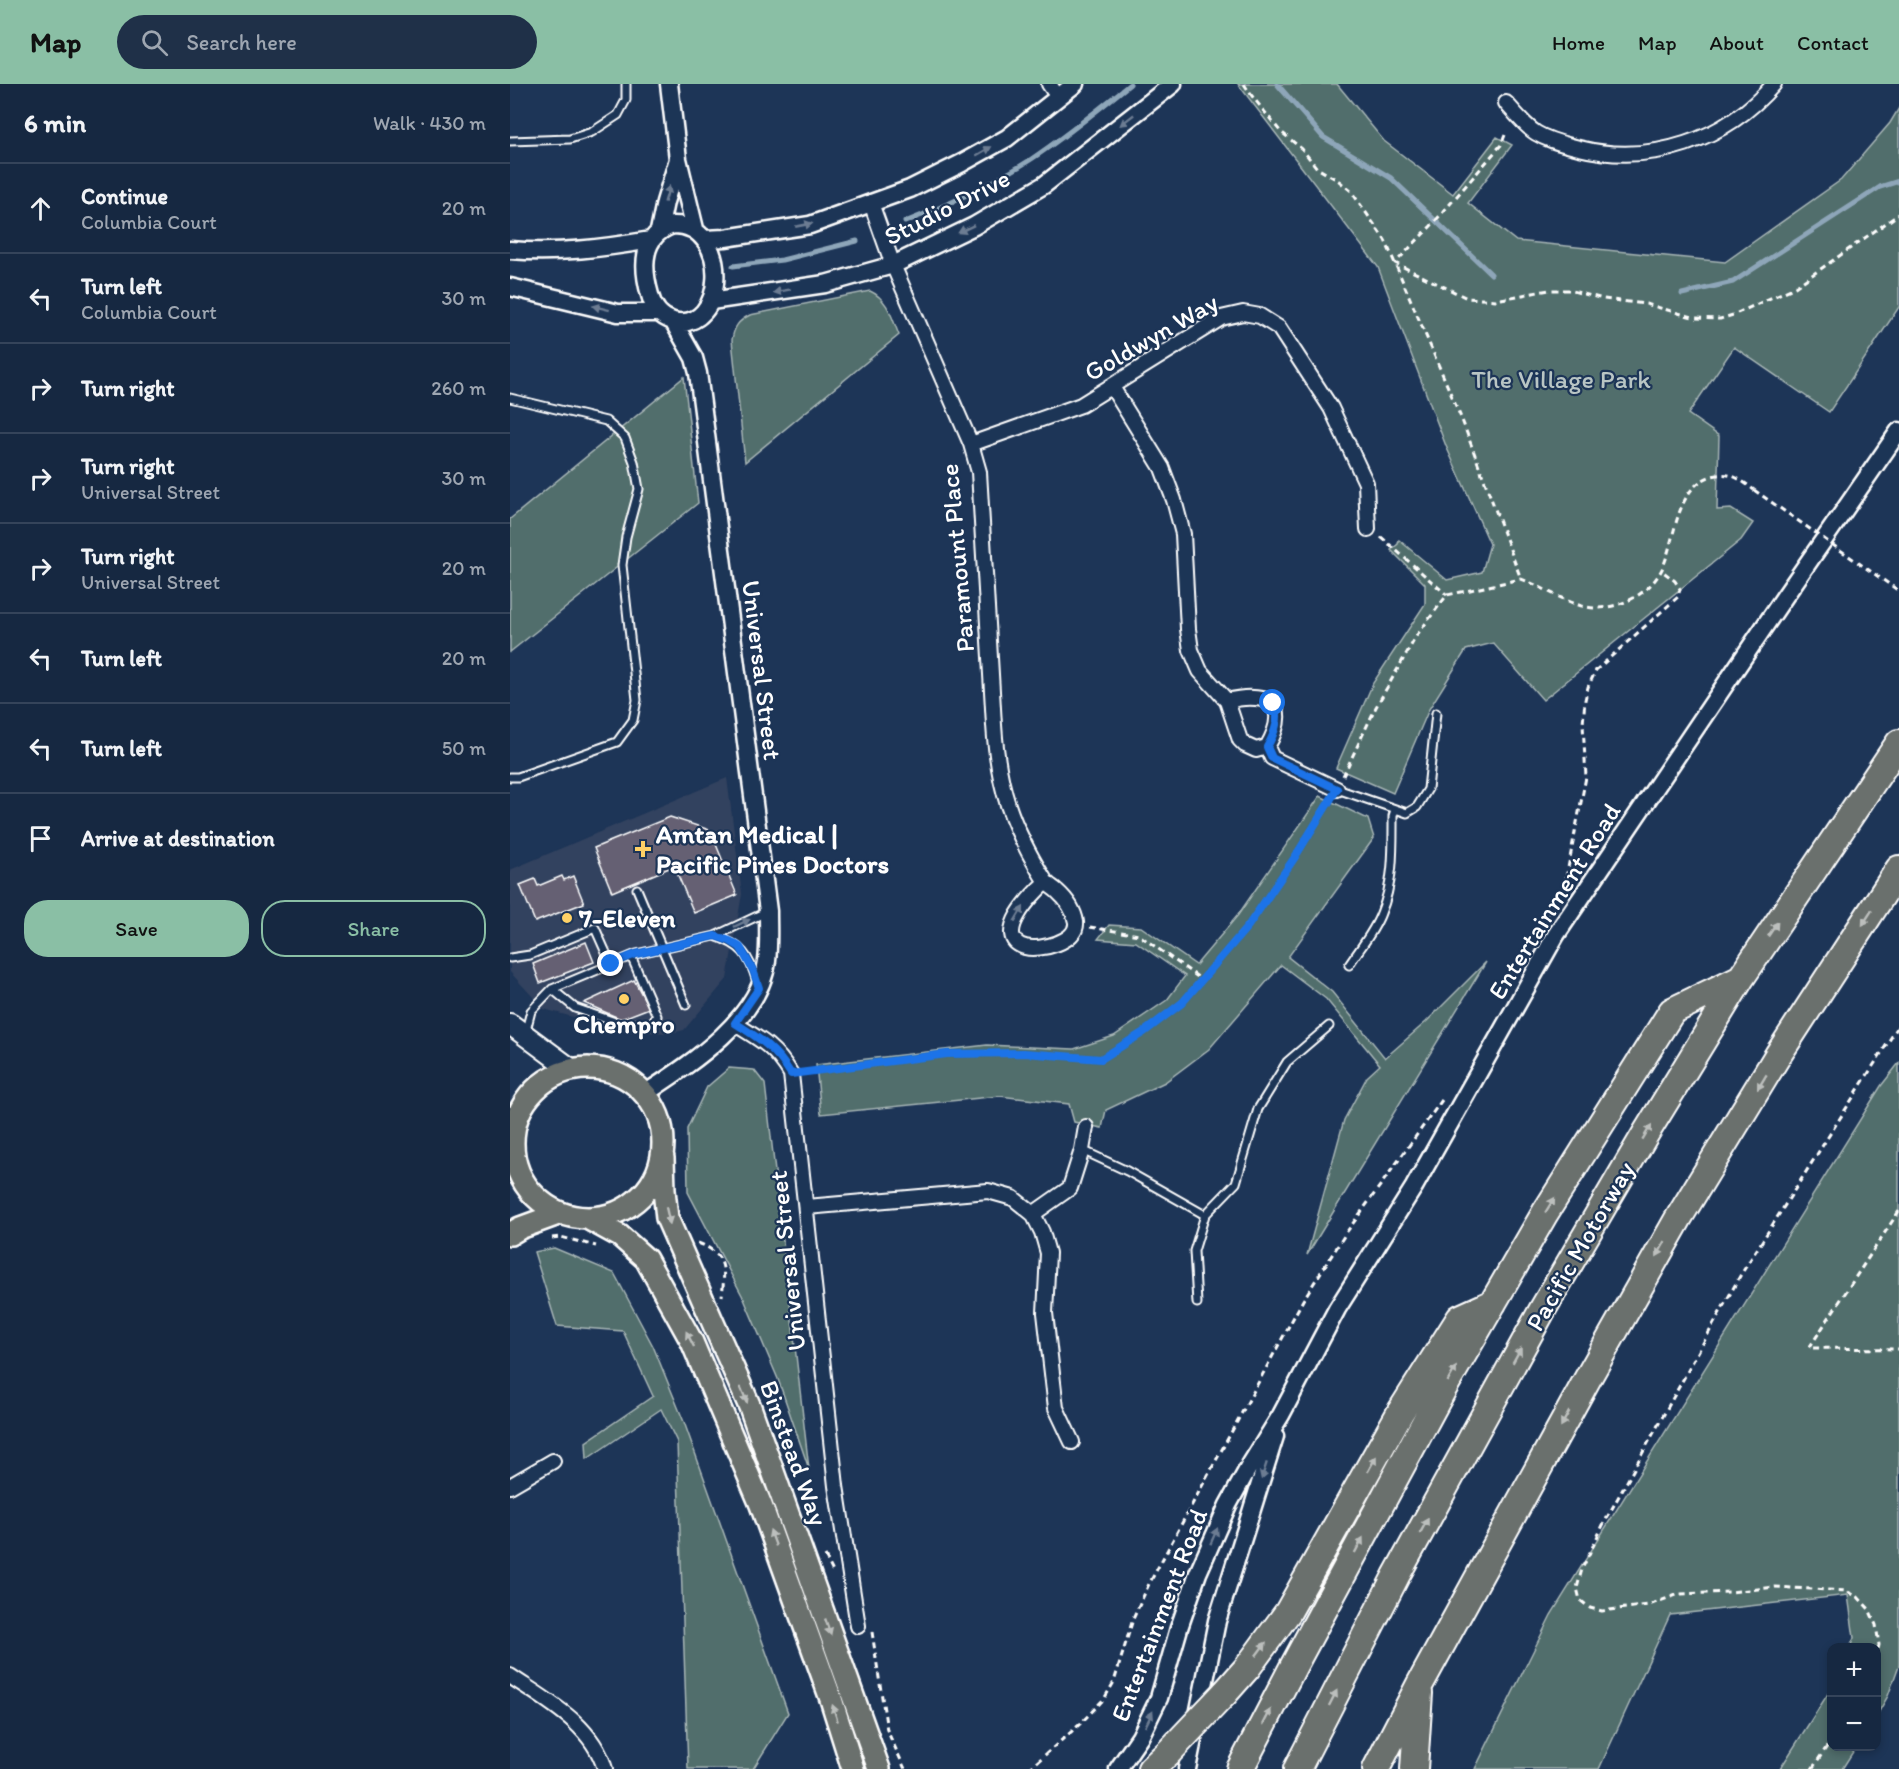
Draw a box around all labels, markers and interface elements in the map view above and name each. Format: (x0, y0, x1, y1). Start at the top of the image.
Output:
search box (117, 15, 537, 69)
text: Map (30, 25, 81, 59)
icon: search (138, 26, 171, 59)
text: Search here (186, 29, 297, 56)
text: Home (1552, 30, 1605, 55)
text: Map (1638, 30, 1677, 55)
text: About (1710, 30, 1764, 55)
text: Contact (1797, 30, 1869, 55)
text: 6 min (24, 107, 86, 139)
text: Walk · 430 m (373, 111, 486, 135)
one-way arrow (1119, 114, 1135, 127)
one-way arrow (976, 146, 993, 156)
street label: Studio Drive (879, 162, 1015, 252)
text: Continue (81, 183, 168, 210)
one-way arrow (663, 185, 672, 203)
icon: ahead (24, 192, 57, 225)
text: 20 m (442, 196, 486, 220)
text: Columbia Court (81, 210, 217, 234)
one-way arrow (795, 220, 814, 229)
one-way arrow (957, 224, 975, 234)
text: Turn left (81, 273, 162, 300)
icon: left (24, 282, 57, 315)
text: 30 m (441, 286, 486, 310)
street label: Goldwyn Way (1078, 286, 1224, 388)
one-way arrow (773, 287, 792, 296)
text: Columbia Court (81, 300, 217, 324)
one-way arrow (591, 303, 610, 313)
park label: The Village Park (1471, 363, 1651, 395)
icon: right (24, 372, 57, 405)
text: Turn right (81, 375, 175, 402)
text: 260 m (431, 376, 486, 400)
text: Turn right (81, 453, 175, 480)
icon: right (24, 462, 57, 495)
street label: Paramount Place (933, 462, 981, 654)
text: 30 m (441, 466, 486, 490)
text: Universal Street (81, 480, 220, 504)
text: Turn right (81, 543, 175, 570)
icon: right (24, 552, 57, 585)
text: 20 m (442, 556, 486, 580)
text: Universal Street (81, 570, 220, 594)
street label: Universal Street (735, 578, 789, 762)
icon: left (24, 642, 57, 675)
text: Turn left (81, 645, 162, 672)
text: 20 m (442, 646, 486, 670)
route start (1259, 689, 1285, 715)
icon: left (24, 732, 57, 765)
text: Turn left (81, 735, 162, 762)
text: 50 m (442, 736, 486, 760)
street label: Entertainment Road (1481, 797, 1627, 1005)
place label: Amtan Medical | Pacific Pines Doctors (655, 818, 889, 880)
icon: arrive (24, 822, 57, 855)
text: Arrive at destination (81, 825, 275, 852)
marker: Amtan Medical | Pacific Pines Doctors (634, 840, 652, 858)
button: Save (24, 900, 249, 957)
button: Share (261, 900, 486, 957)
place label: 7-Eleven (578, 902, 676, 934)
one-way arrow (1013, 906, 1024, 922)
one-way arrow (1861, 910, 1872, 926)
marker: 7-Eleven (560, 911, 574, 925)
one-way arrow (733, 919, 750, 928)
one-way arrow (1767, 922, 1779, 938)
route end (597, 950, 623, 976)
marker: Chempro (617, 992, 631, 1006)
place label: Chempro (573, 1008, 675, 1040)
one-way arrow (1756, 1074, 1767, 1090)
one-way arrow (1642, 1123, 1652, 1140)
street label: Pacific Motorway (1519, 1156, 1641, 1336)
street label: Universal Street (762, 1169, 812, 1353)
one-way arrow (1545, 1197, 1556, 1213)
one-way arrow (664, 1206, 673, 1225)
one-way arrow (1656, 1241, 1666, 1258)
one-way arrow (685, 1330, 695, 1348)
one-way arrow (1512, 1346, 1522, 1363)
one-way arrow (1446, 1365, 1456, 1382)
street label: Binstead Way (753, 1376, 835, 1530)
one-way arrow (739, 1386, 749, 1404)
one-way arrow (1560, 1411, 1570, 1428)
one-way arrow (1367, 1455, 1377, 1472)
one-way arrow (1259, 1462, 1269, 1480)
street label: Entertainment Road (1104, 1504, 1214, 1726)
one-way arrow (1419, 1517, 1429, 1534)
one-way arrow (1210, 1527, 1220, 1545)
one-way arrow (768, 1529, 778, 1547)
one-way arrow (1354, 1536, 1364, 1553)
one-way arrow (823, 1618, 833, 1636)
one-way arrow (1255, 1641, 1267, 1656)
map controls (1827, 1643, 1881, 1751)
button: + (1827, 1643, 1881, 1697)
one-way arrow (1328, 1690, 1338, 1707)
button: − (1827, 1697, 1881, 1751)
one-way arrow (830, 1704, 839, 1722)
one-way arrow (1262, 1708, 1272, 1725)
one-way arrow (1144, 1711, 1153, 1728)

